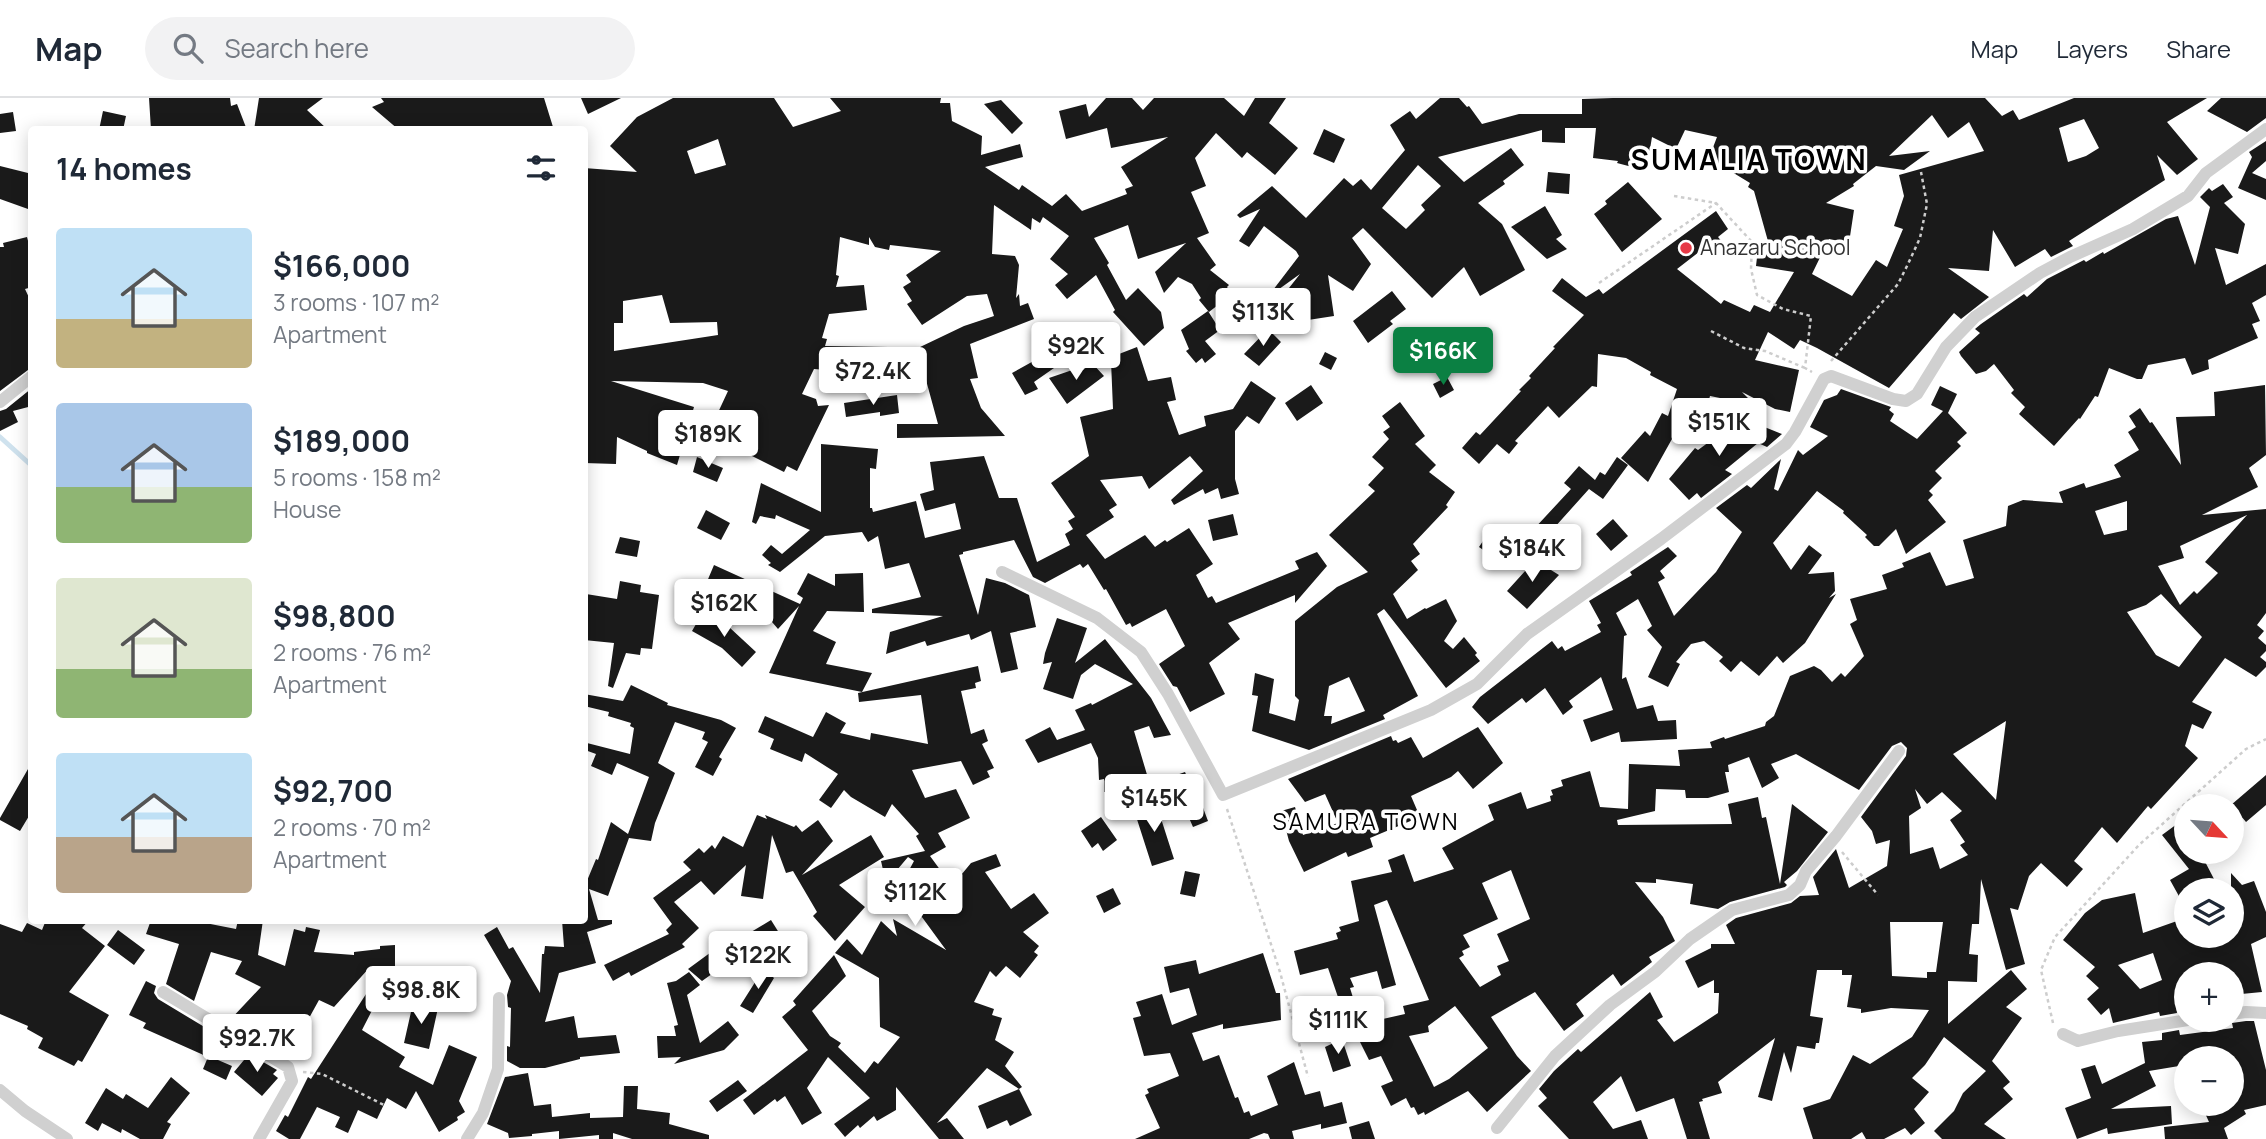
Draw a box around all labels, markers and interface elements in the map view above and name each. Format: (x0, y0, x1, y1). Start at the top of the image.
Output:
search box (145, 17, 635, 80)
text: Map (35, 26, 103, 71)
icon: search (169, 29, 207, 67)
text: Search here (225, 30, 369, 66)
text: Map (1971, 32, 2018, 65)
text: Layers (2056, 32, 2128, 65)
text: Share (2166, 32, 2231, 65)
district label: SUMALIA TOWN (1631, 140, 1868, 178)
text: 14 homes (56, 148, 192, 189)
icon: filters (522, 149, 560, 187)
place label: Anazaru School (1700, 233, 1851, 261)
marker: Anazaru School (1678, 240, 1694, 256)
text: $166,000 (273, 245, 411, 286)
icon: home (112, 256, 196, 340)
text: 3 rooms · 107 m² (273, 286, 439, 318)
pin: $113K (1214, 288, 1312, 348)
text: $113K (1232, 295, 1294, 327)
text: Apartment (273, 318, 387, 350)
pin: $92K (1035, 322, 1117, 382)
pin: $166K (1394, 328, 1492, 387)
text: $92K (1047, 329, 1105, 361)
text: $166K (1409, 334, 1477, 366)
pin: $72.4K (816, 348, 930, 407)
text: $72.4K (835, 354, 911, 386)
pin: $151K (1670, 398, 1768, 458)
text: $151K (1688, 405, 1750, 437)
pin: $189K (659, 410, 757, 470)
text: $189K (674, 417, 742, 449)
text: $189,000 (273, 420, 410, 461)
icon: home (112, 431, 196, 515)
text: 5 rooms · 158 m² (273, 461, 441, 493)
text: House (273, 493, 342, 525)
pin: $184K (1483, 524, 1581, 584)
text: $184K (1498, 531, 1566, 563)
pin: $162K (675, 580, 773, 639)
text: $162K (690, 586, 758, 618)
text: $98,800 (273, 595, 396, 636)
icon: home (112, 606, 196, 690)
text: 2 rooms · 76 m² (273, 636, 431, 668)
text: Apartment (273, 668, 387, 700)
text: $92,700 (273, 770, 393, 811)
pin: $145K (1105, 774, 1203, 834)
icon: home (112, 781, 196, 865)
text: $145K (1121, 781, 1187, 813)
north arrow (2174, 794, 2244, 864)
map controls (2174, 794, 2244, 1116)
district label: SAMURA TOWN (1273, 805, 1459, 837)
text: 2 rooms · 70 m² (273, 811, 431, 843)
text: Apartment (273, 843, 387, 875)
pin: $112K (866, 868, 964, 928)
text: $112K (883, 875, 947, 907)
button: layers (2174, 878, 2244, 948)
pin: $122K (709, 932, 807, 991)
text: $122K (725, 938, 791, 970)
button: + (2174, 962, 2244, 1032)
pin: $98.8K (364, 967, 478, 1026)
text: $98.8K (382, 973, 460, 1005)
pin: $111K (1289, 996, 1387, 1056)
text: $111K (1308, 1003, 1368, 1035)
pin: $92.7K (200, 1014, 314, 1074)
text: $92.7K (219, 1021, 295, 1053)
button: − (2174, 1046, 2244, 1116)

